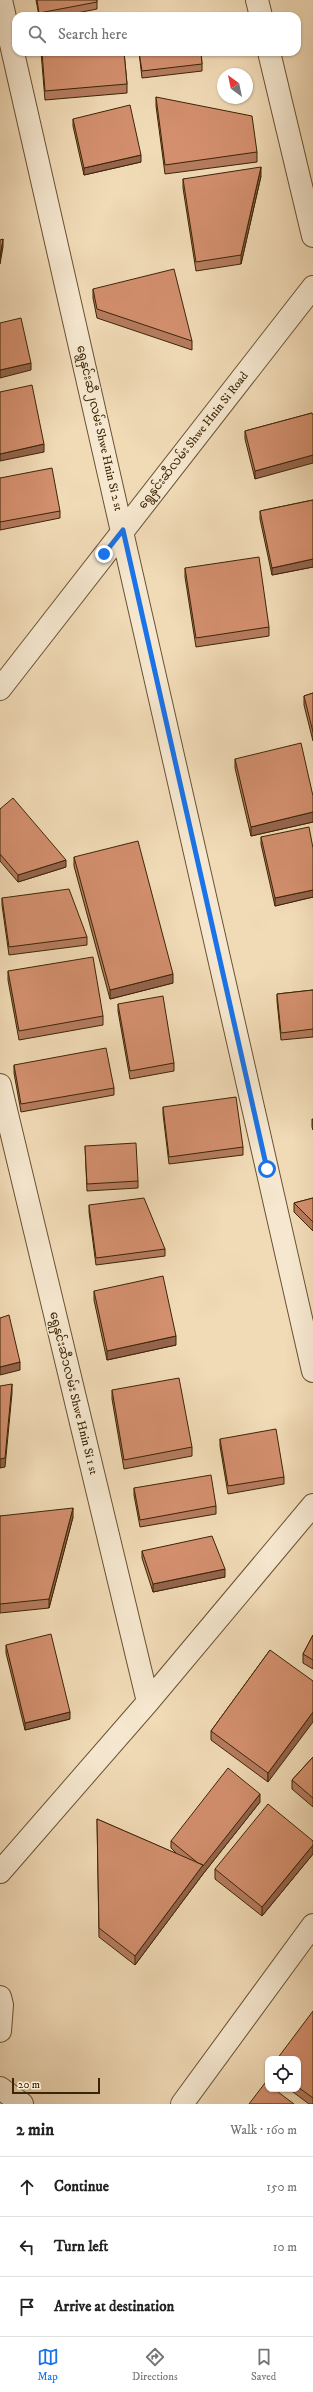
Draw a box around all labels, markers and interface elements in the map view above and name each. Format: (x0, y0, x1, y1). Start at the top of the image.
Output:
search box (12, 12, 301, 56)
icon: search (26, 23, 48, 45)
text: Search here (58, 25, 127, 44)
north arrow (217, 68, 253, 104)
street label: ရွေနှင်းဆီ၂လမ်း Shwe Hnin Si 2 st (71, 343, 128, 513)
street label: ရွေနှင်းဆီလမ်း Shwe Hnin Si Road (134, 368, 253, 513)
route end (95, 545, 113, 563)
route start (258, 1160, 276, 1178)
street label: ရွေနှင်းဆီ၁လမ်း Shwe Hnin Si 1 st (44, 1310, 103, 1477)
map controls (265, 2056, 301, 2092)
button: locate (265, 2056, 301, 2092)
scale bar (12, 2076, 100, 2095)
text: 20 m (18, 2078, 40, 2092)
text: 2 min (16, 2119, 54, 2141)
text: Walk · 160 m (230, 2122, 297, 2138)
icon: ahead (16, 2176, 38, 2198)
text: Continue (54, 2177, 109, 2196)
text: 150 m (266, 2179, 297, 2195)
icon: left (16, 2236, 38, 2258)
text: Turn left (54, 2237, 108, 2256)
text: 10 m (273, 2239, 297, 2255)
icon: arrive (16, 2296, 38, 2318)
text: Arrive at destination (54, 2297, 174, 2316)
tab: Map (37, 2346, 59, 2384)
tab: Directions (132, 2346, 178, 2384)
tab: Saved (251, 2346, 276, 2384)

